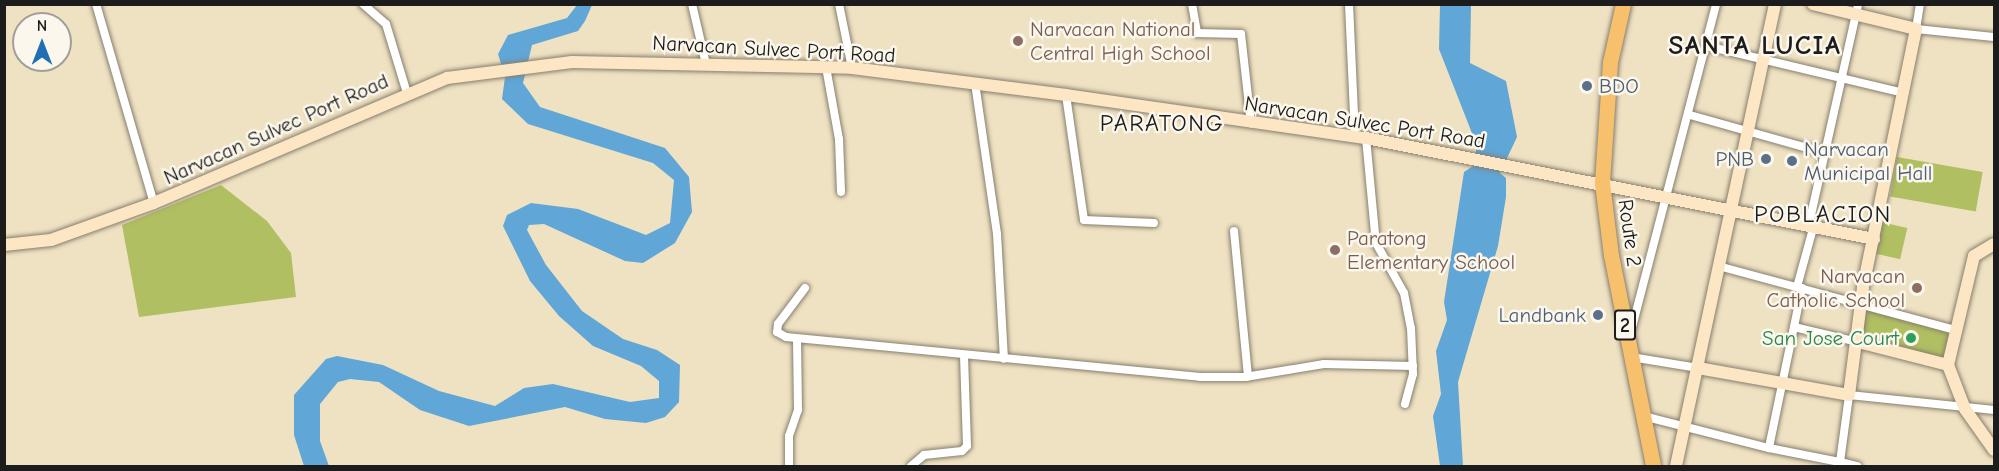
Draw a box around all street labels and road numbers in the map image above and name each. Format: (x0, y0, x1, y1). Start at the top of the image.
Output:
street label: Narvacan Sulvec Port Road (652, 30, 896, 68)
street label: Narvacan Sulvec Port Road (160, 68, 392, 190)
street label: Narvacan Sulvec Port Road (1243, 91, 1487, 153)
street label: Route 2 (1613, 198, 1647, 268)
road number: 2 (1613, 308, 1637, 342)

